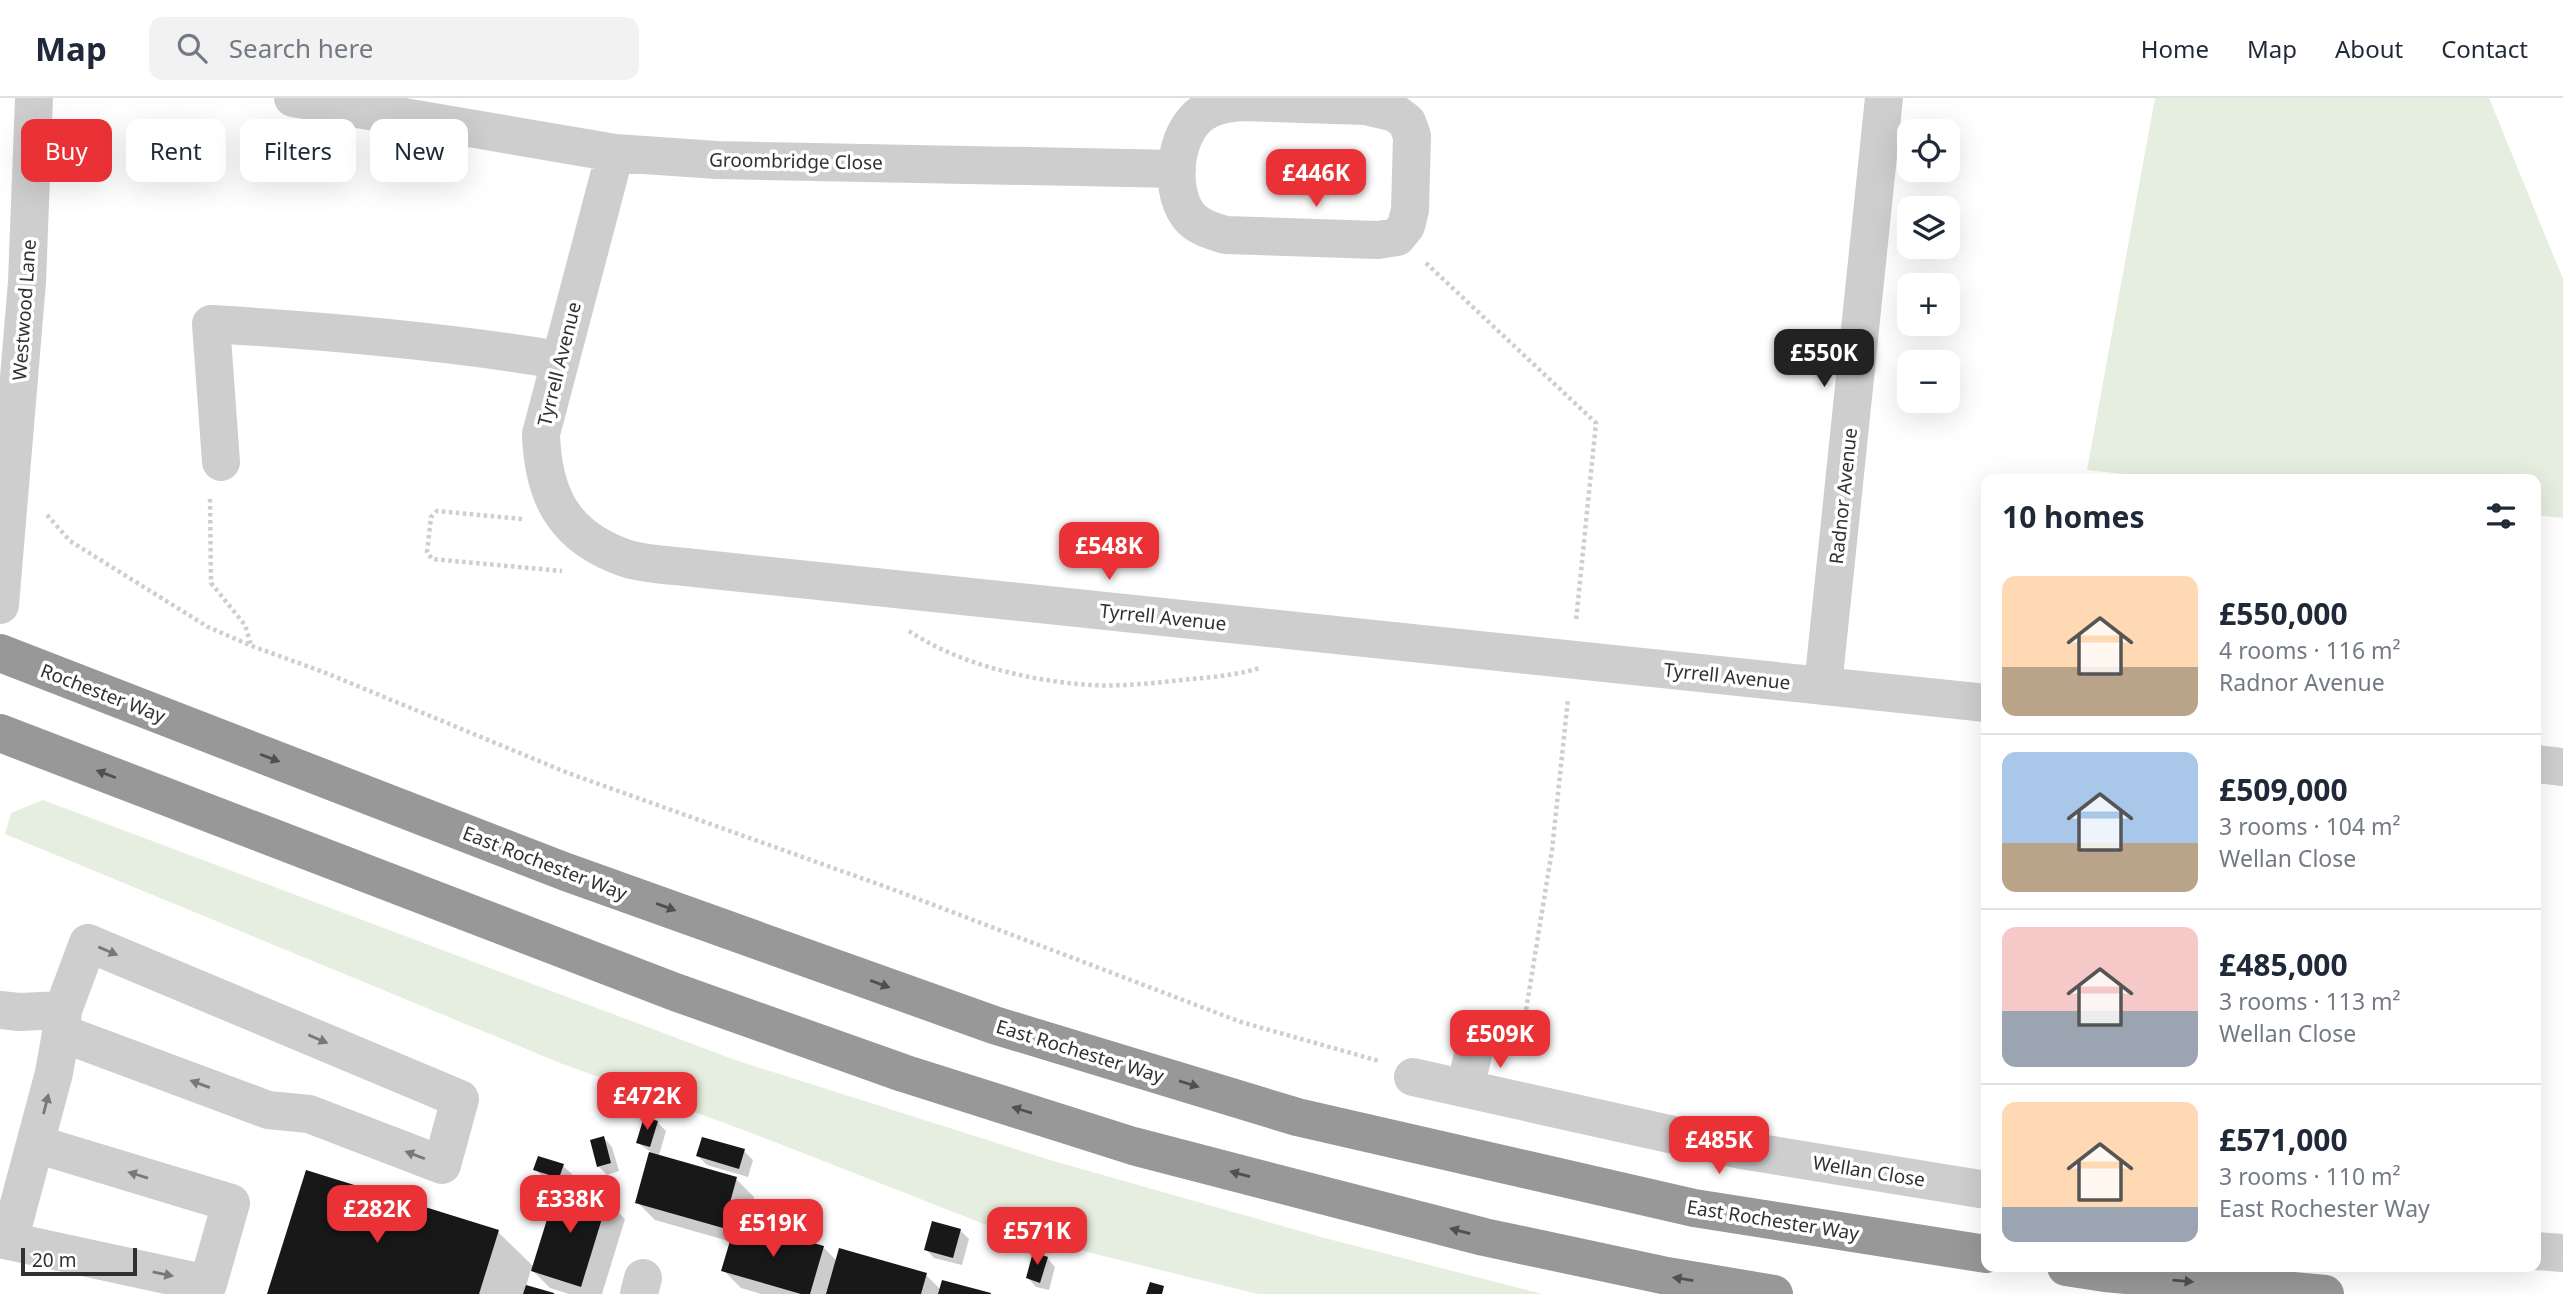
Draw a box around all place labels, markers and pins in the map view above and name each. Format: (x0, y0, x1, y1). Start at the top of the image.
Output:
pin: £446K (1267, 150, 1365, 209)
pin: £550K (1775, 330, 1873, 389)
pin: £548K (1060, 522, 1158, 582)
pin: £509K (1451, 1010, 1549, 1070)
pin: £472K (598, 1072, 696, 1132)
pin: £485K (1670, 1116, 1768, 1176)
pin: £338K (521, 1176, 619, 1235)
pin: £282K (328, 1186, 426, 1245)
pin: £519K (724, 1200, 822, 1259)
pin: £571K (988, 1208, 1086, 1267)

